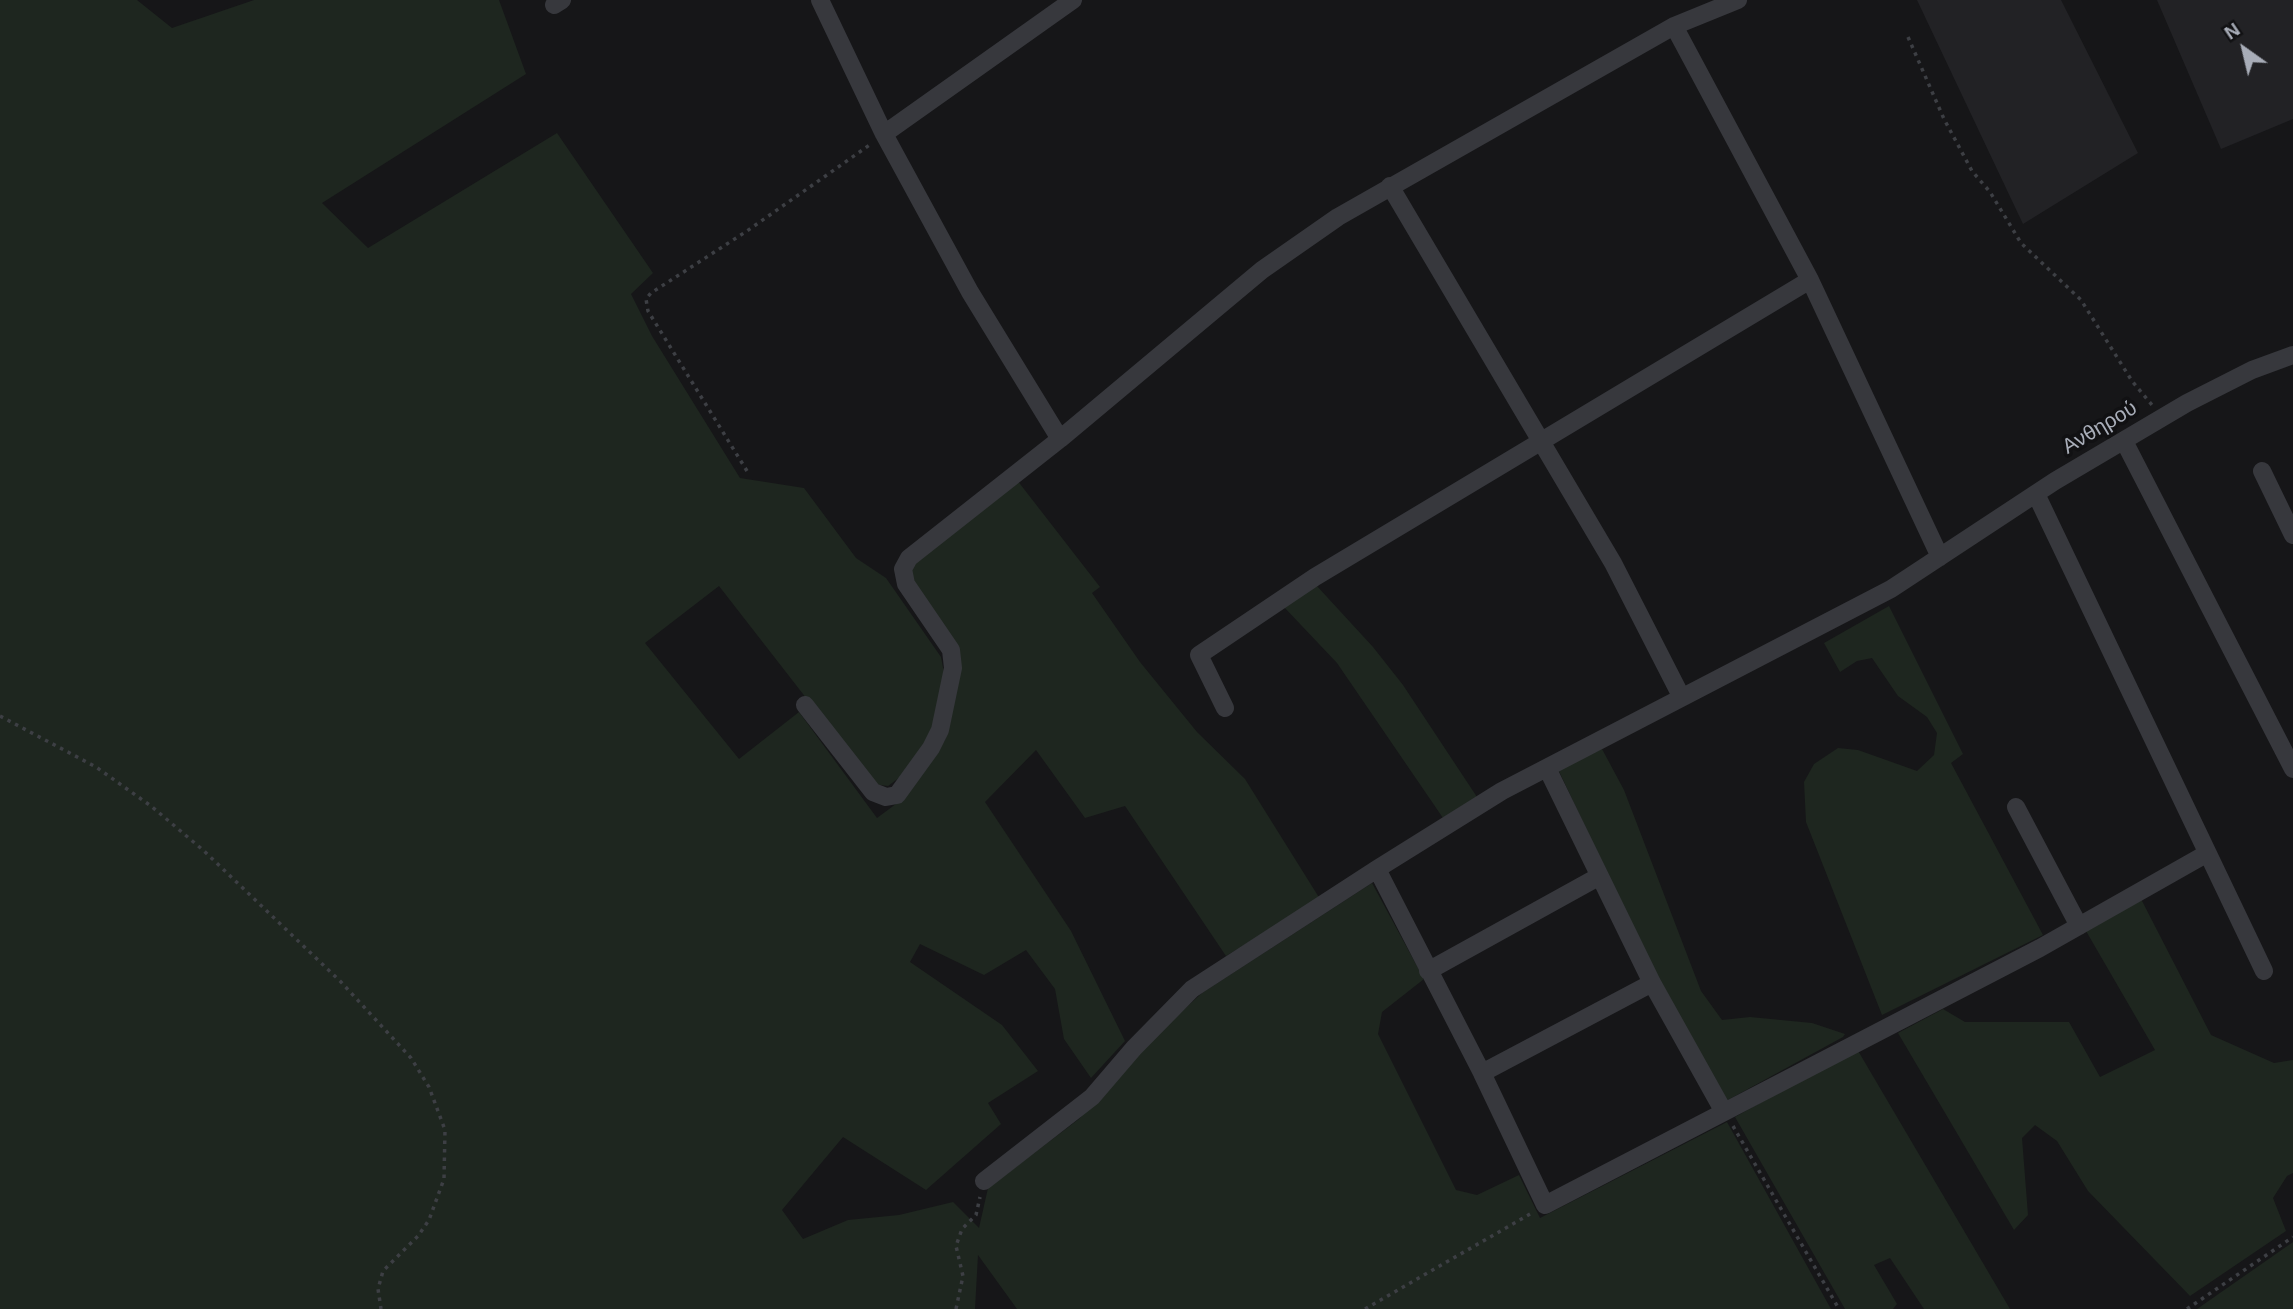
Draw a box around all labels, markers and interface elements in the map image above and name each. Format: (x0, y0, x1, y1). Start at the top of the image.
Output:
north arrow (2209, 14, 2279, 84)
text: N (2220, 19, 2244, 44)
street label: Ανθηρού (2058, 396, 2142, 460)

